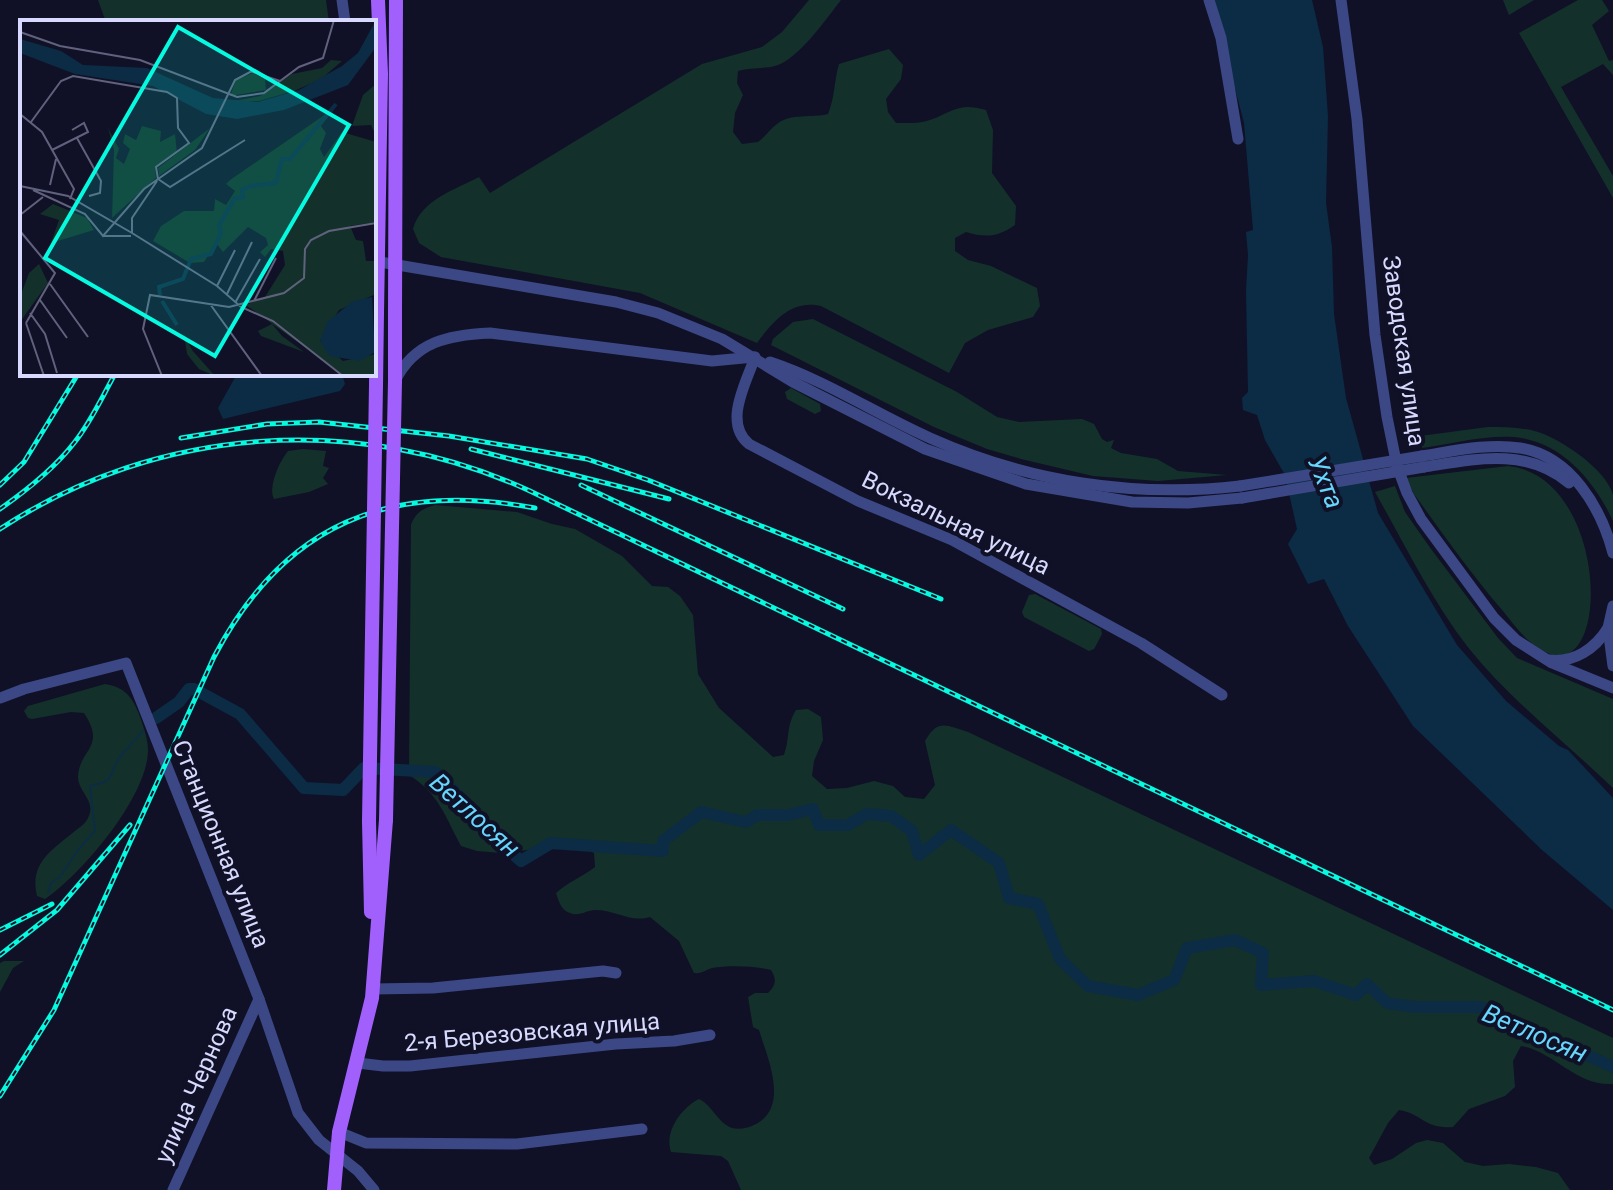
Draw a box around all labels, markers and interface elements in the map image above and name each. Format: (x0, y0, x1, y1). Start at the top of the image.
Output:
inset map (20, 20, 376, 376)
street label: Заводская улица (1377, 254, 1431, 448)
water label: Ухта (1302, 451, 1350, 513)
street label: Вокзальная улица (857, 465, 1055, 581)
street label: Станционная улица (167, 736, 275, 952)
water label: Ветлосян (424, 767, 526, 863)
water label: Ветлосян (1478, 998, 1592, 1068)
street label: улица Чернова (149, 1002, 243, 1168)
street label: 2-я Березовская улица (403, 1007, 661, 1057)

